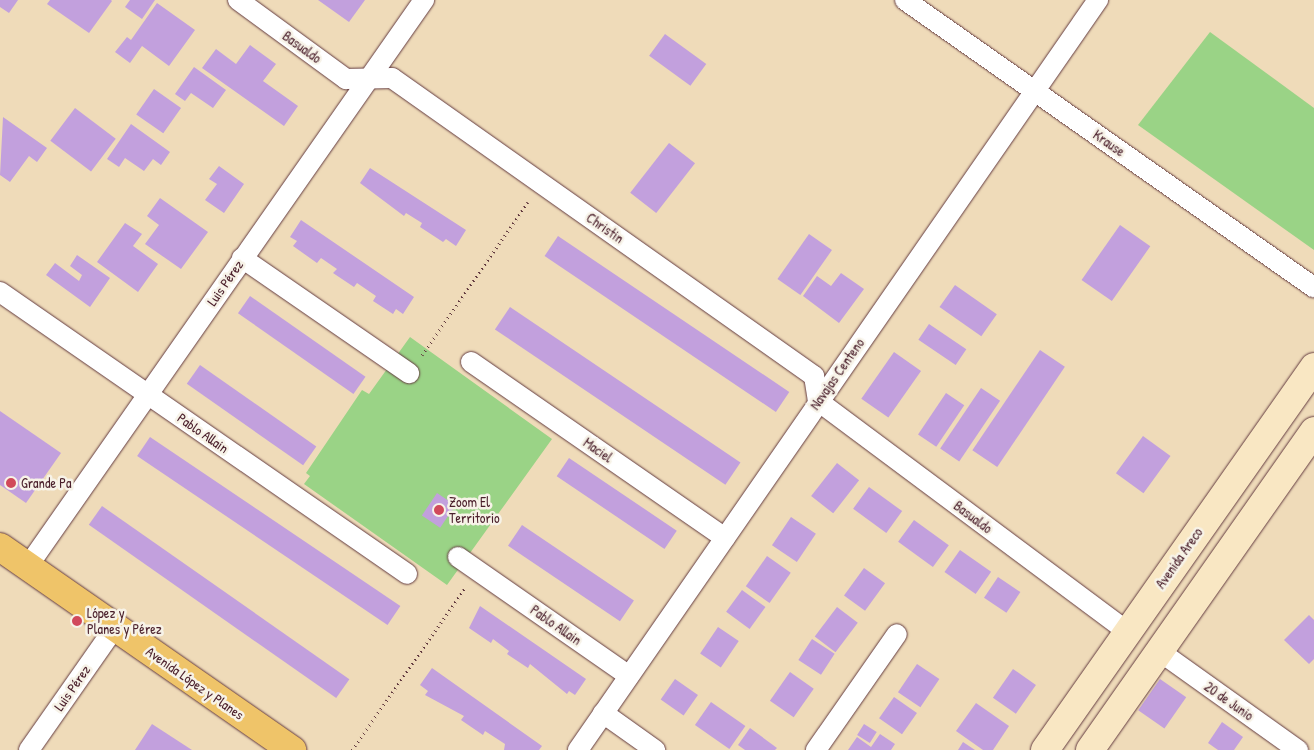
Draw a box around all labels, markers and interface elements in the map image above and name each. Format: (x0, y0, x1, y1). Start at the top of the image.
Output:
street label: Basualdo (279, 27, 325, 67)
street label: Krause (1090, 126, 1128, 160)
street label: Christin (583, 209, 627, 247)
street label: Luis Pérez (203, 257, 247, 309)
street label: Navajas Centeno (806, 335, 868, 413)
street label: Pablo Allain (174, 409, 232, 457)
street label: Maciel (580, 434, 616, 466)
place label: Grande Pa (21, 475, 71, 491)
marker: Grande Pa (5, 477, 17, 489)
place label: Zoom El Territorio (449, 494, 500, 526)
street label: Basualdo (950, 497, 996, 537)
marker: Zoom El Territorio (433, 504, 445, 516)
street label: Avenida Areco (1152, 524, 1206, 592)
street label: Pablo Allain (527, 601, 585, 649)
place label: López y Planes y Pérez (87, 605, 162, 638)
marker: López y Planes y Pérez (71, 615, 83, 627)
street label: Avenida López y Planes (143, 643, 247, 723)
street label: Luis Pérez (50, 662, 94, 714)
street label: 20 de Junio (1201, 678, 1257, 724)

